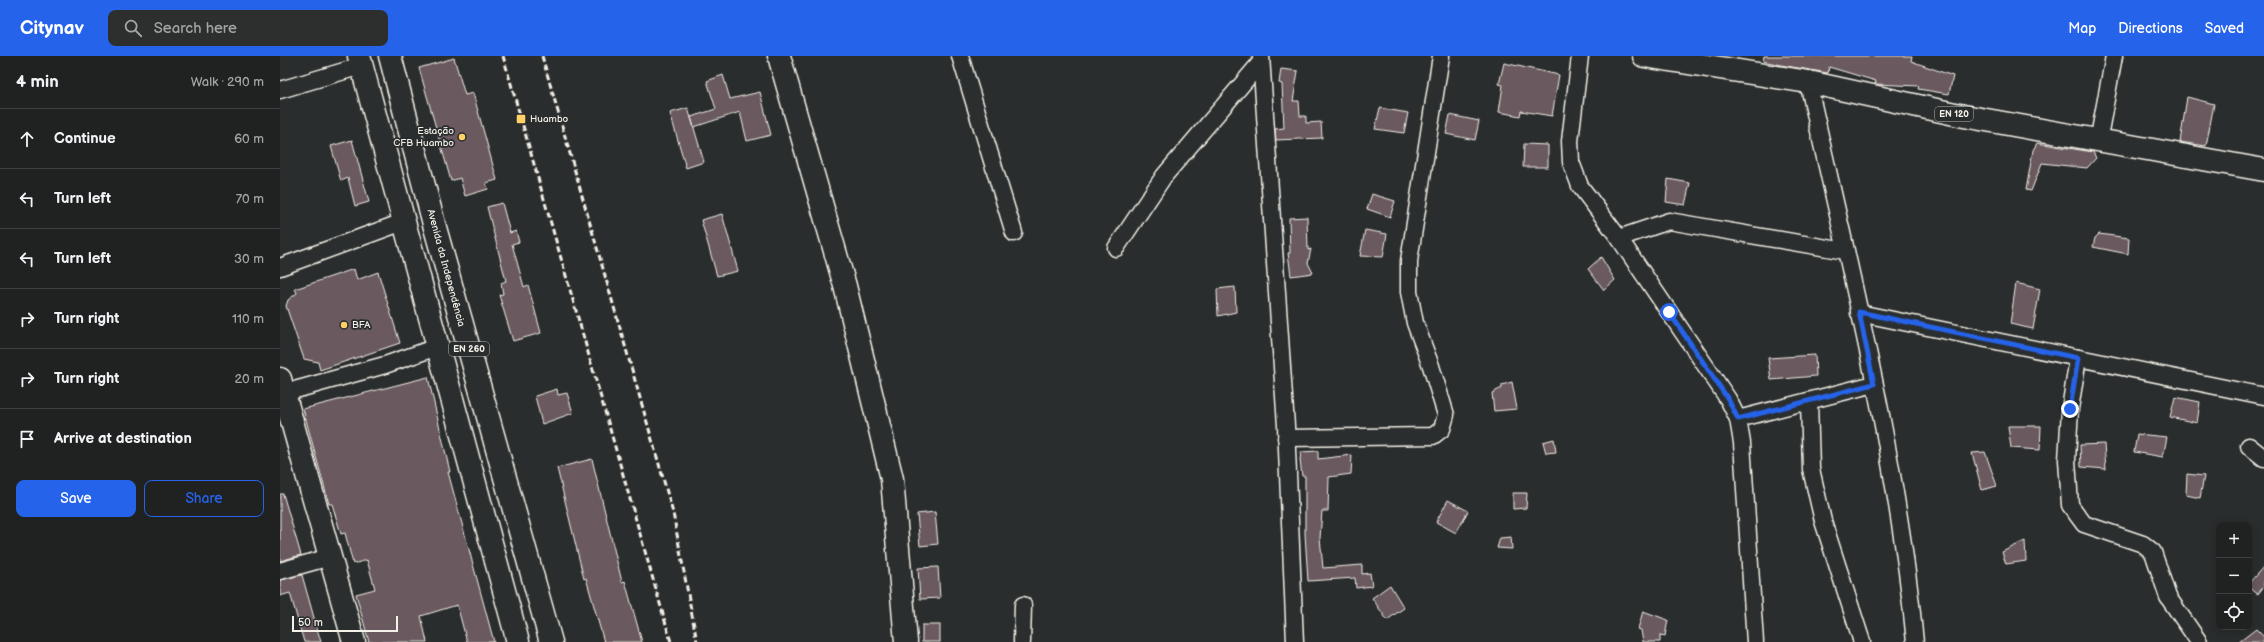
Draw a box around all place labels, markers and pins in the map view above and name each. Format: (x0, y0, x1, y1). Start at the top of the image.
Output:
marker: Huambo (515, 113, 527, 125)
place label: Huambo (530, 113, 569, 125)
place label: Estação CFB Huambo (393, 125, 454, 149)
marker: Estação CFB Huambo (457, 132, 467, 142)
place label: BFA (352, 319, 371, 331)
marker: BFA (339, 320, 349, 330)

